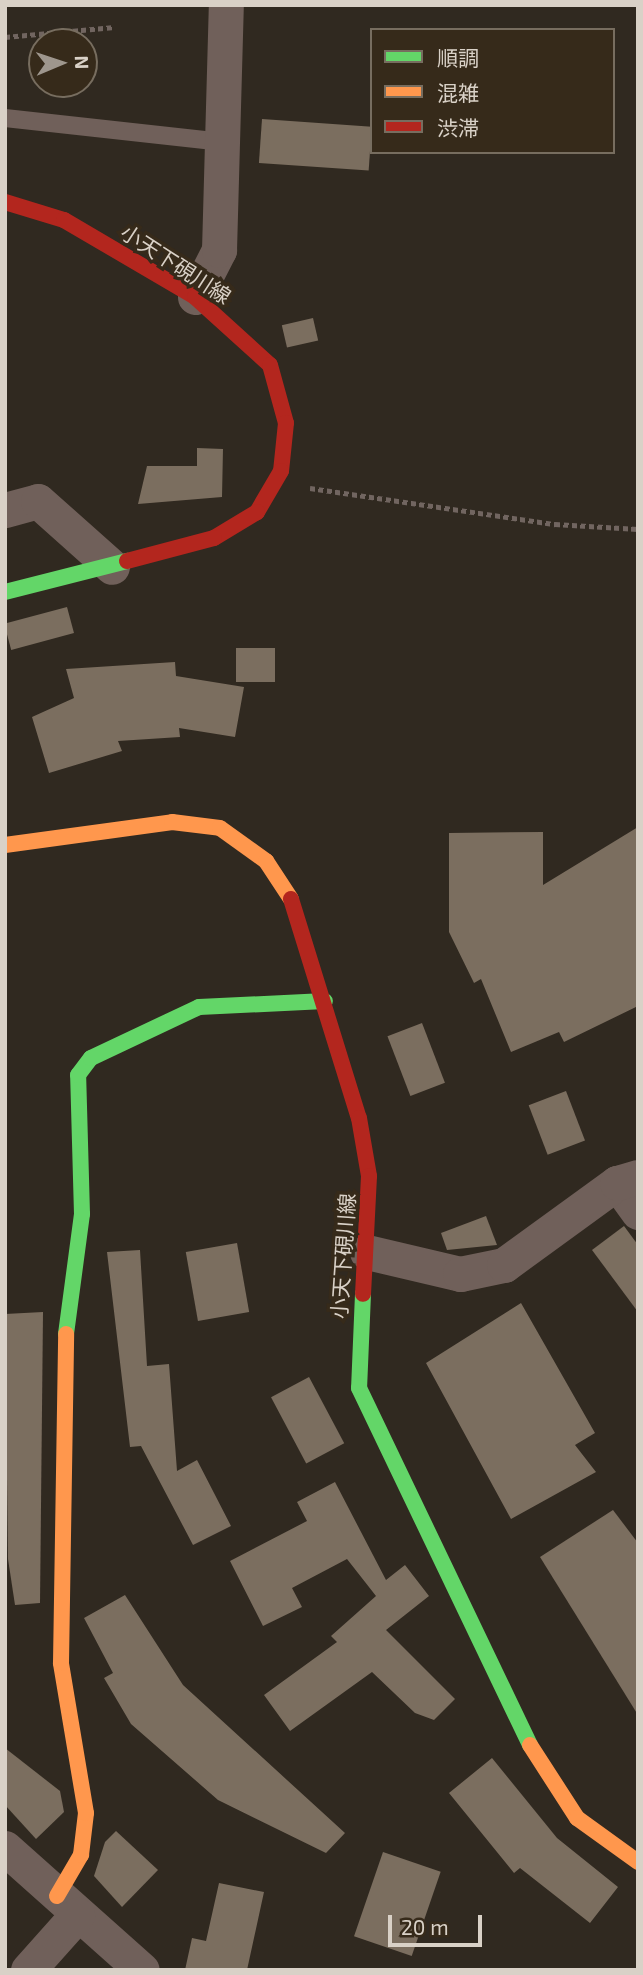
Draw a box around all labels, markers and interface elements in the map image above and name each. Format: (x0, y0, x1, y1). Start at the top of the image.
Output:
north arrow (28, 28, 98, 98)
legend (370, 28, 615, 154)
text: 順調 (437, 45, 479, 70)
text: N (71, 55, 94, 70)
text: 混雑 (437, 80, 479, 105)
text: 渋滞 (437, 115, 479, 140)
street label: 小天下硯川線 (116, 219, 236, 309)
street label: 小天下硯川線 (326, 1192, 360, 1320)
scale bar (391, 1902, 486, 1946)
text: 20 m (401, 1914, 449, 1939)

